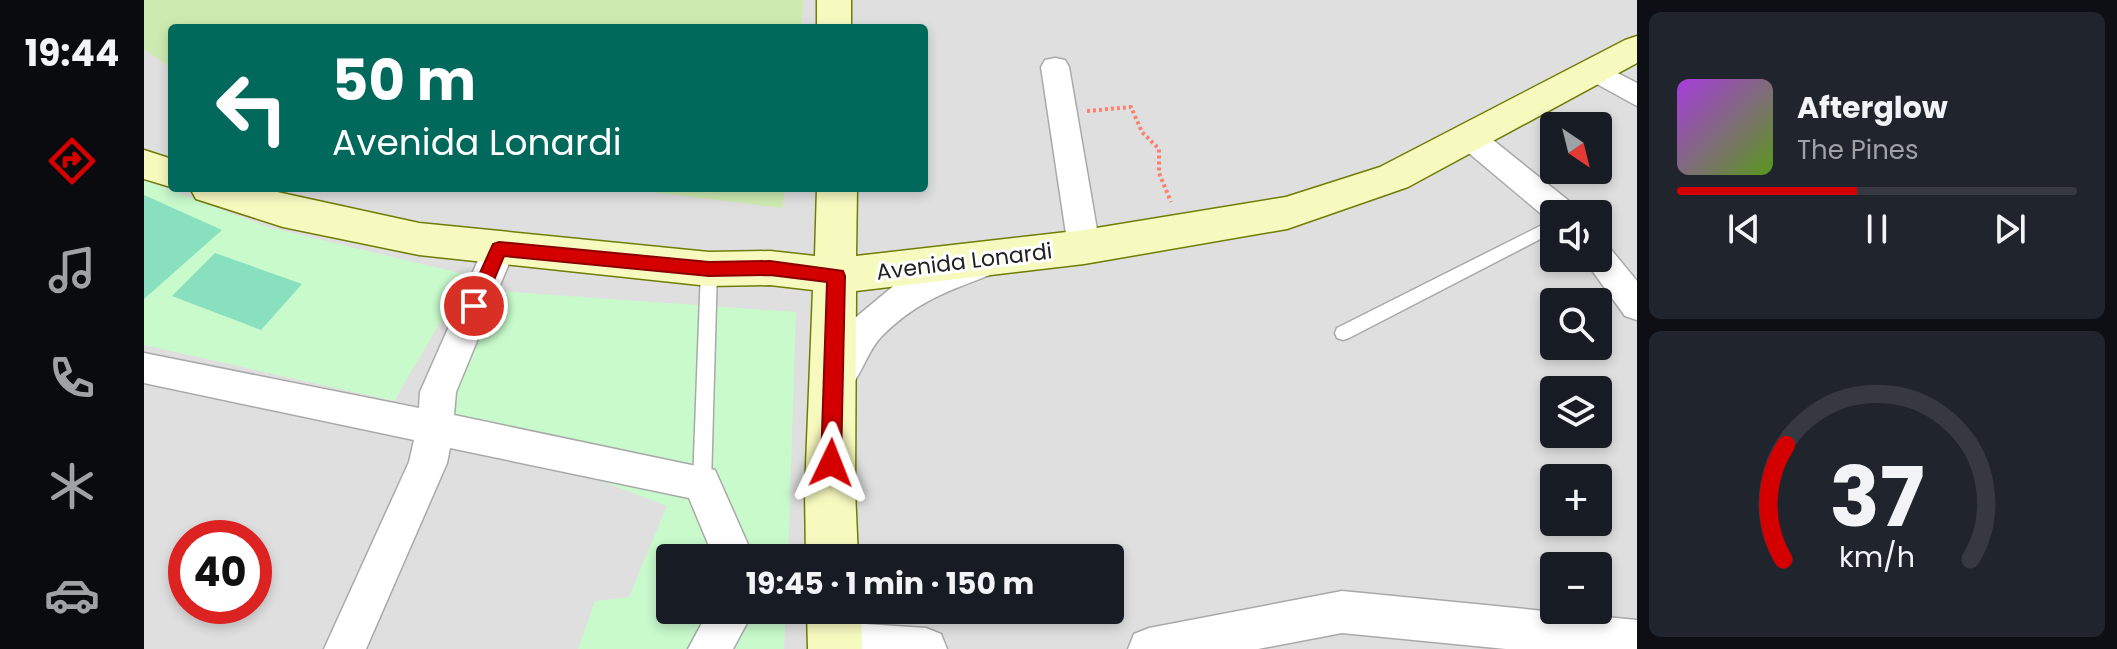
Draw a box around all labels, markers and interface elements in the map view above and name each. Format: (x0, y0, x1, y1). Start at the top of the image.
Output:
text: 19:44 (25, 28, 119, 79)
text: 50 m (332, 41, 476, 120)
icon: left (200, 56, 304, 160)
text: Afterglow (1797, 86, 1948, 129)
north arrow (1540, 112, 1612, 184)
map controls (1540, 112, 1612, 624)
text: Avenida Lonardi (332, 117, 622, 168)
text: The Pines (1797, 132, 1919, 168)
icon: directions (44, 133, 100, 189)
button: sound (1540, 200, 1612, 272)
icon: previous (1722, 207, 1766, 251)
icon: pause (1855, 207, 1899, 251)
icon: next (1988, 207, 2032, 251)
street label: Avenida Lonardi (874, 235, 1054, 288)
icon: music (44, 242, 100, 298)
pin (440, 272, 508, 340)
icon: arrive (452, 284, 496, 328)
button: search (1540, 288, 1612, 360)
icon: phone (44, 350, 100, 406)
button: layers (1540, 376, 1612, 448)
position arrow (789, 421, 873, 505)
text: 37 (1830, 438, 1924, 554)
icon: climate (44, 458, 100, 514)
button: + (1540, 464, 1612, 536)
speed limit sign: 40 (168, 520, 272, 624)
text: km/h (1839, 537, 1915, 577)
button: − (1540, 552, 1612, 624)
text: 19:45 · 1 min · 150 m (746, 562, 1034, 605)
icon: car (44, 567, 100, 623)

